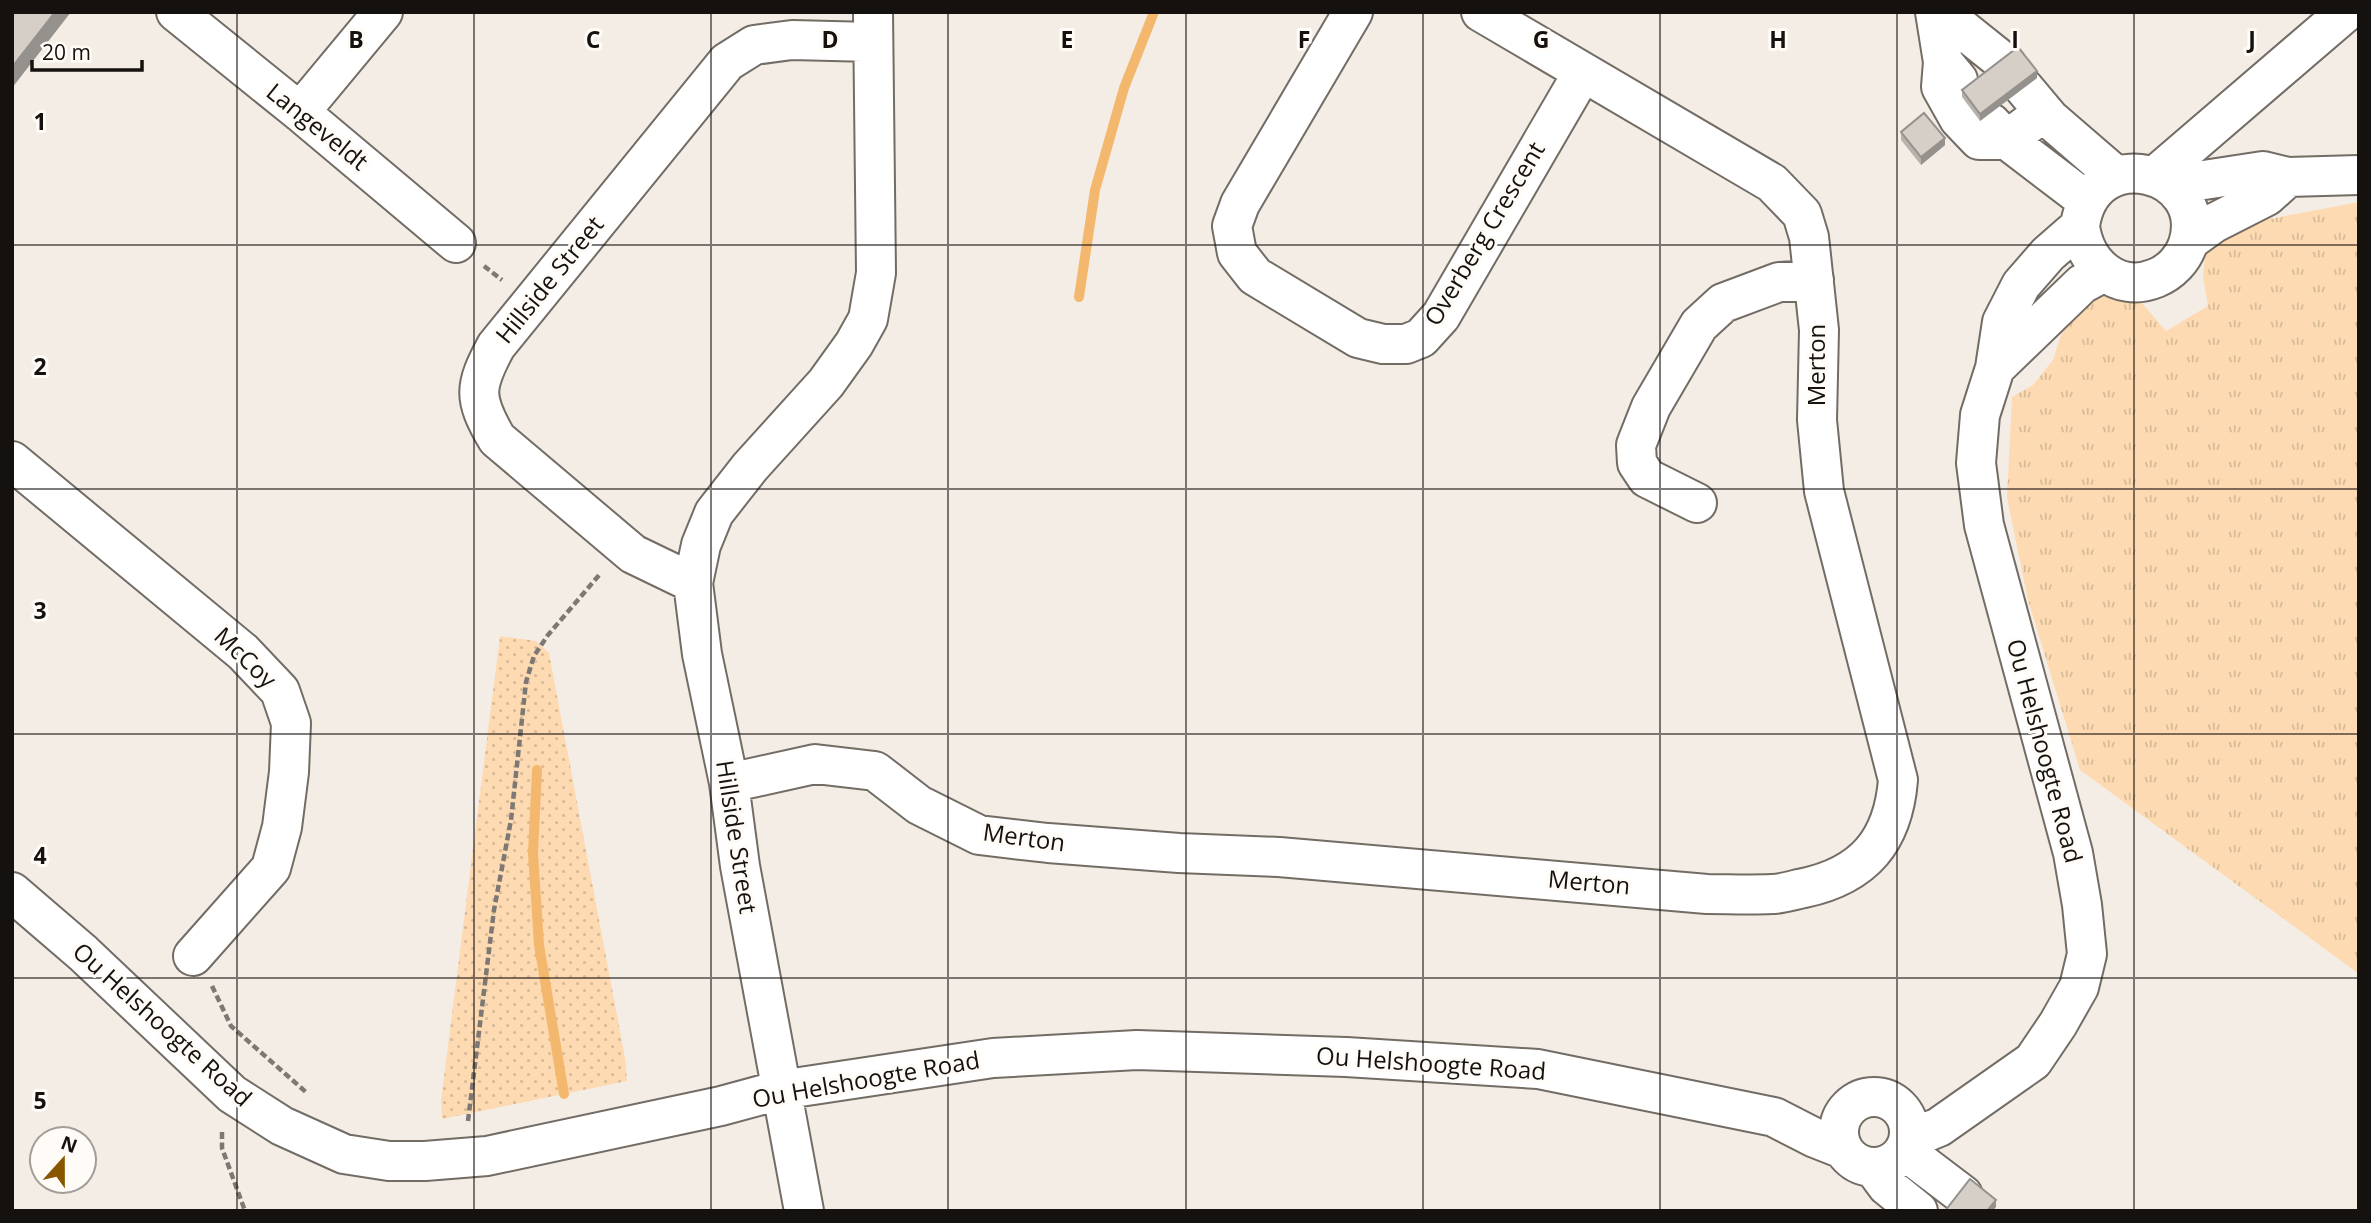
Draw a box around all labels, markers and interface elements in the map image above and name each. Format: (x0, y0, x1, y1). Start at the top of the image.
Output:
text: B (348, 23, 364, 55)
text: C (586, 23, 600, 55)
text: D (821, 23, 839, 55)
text: E (1061, 23, 1073, 55)
text: F (1298, 23, 1310, 55)
text: G (1533, 23, 1549, 55)
text: H (1769, 23, 1787, 55)
text: I (2011, 23, 2019, 55)
text: J (2246, 23, 2256, 55)
scale bar (32, 28, 142, 72)
text: 20 m (42, 38, 91, 66)
street label: Langeveldt (260, 75, 376, 177)
text: 1 (33, 105, 47, 137)
street label: Overberg Crescent (1416, 135, 1552, 331)
street label: Hillside Street (487, 209, 610, 350)
street label: Merton (1799, 324, 1832, 406)
text: 2 (33, 350, 47, 382)
text: 3 (33, 594, 47, 626)
street label: McCoy (208, 619, 285, 695)
street label: Ou Helshoogte Road (2000, 635, 2091, 866)
street label: Hillside Street (709, 758, 766, 916)
street label: Merton (981, 814, 1067, 859)
text: 4 (33, 839, 47, 871)
street label: Merton (1547, 861, 1632, 902)
street label: Ou Helshoogte Road (66, 935, 260, 1113)
street label: Ou Helshoogte Road (1315, 1038, 1547, 1087)
street label: Ou Helshoogte Road (749, 1042, 982, 1115)
text: 5 (33, 1084, 47, 1116)
north arrow (28, 1125, 98, 1195)
text: N (57, 1129, 81, 1159)

